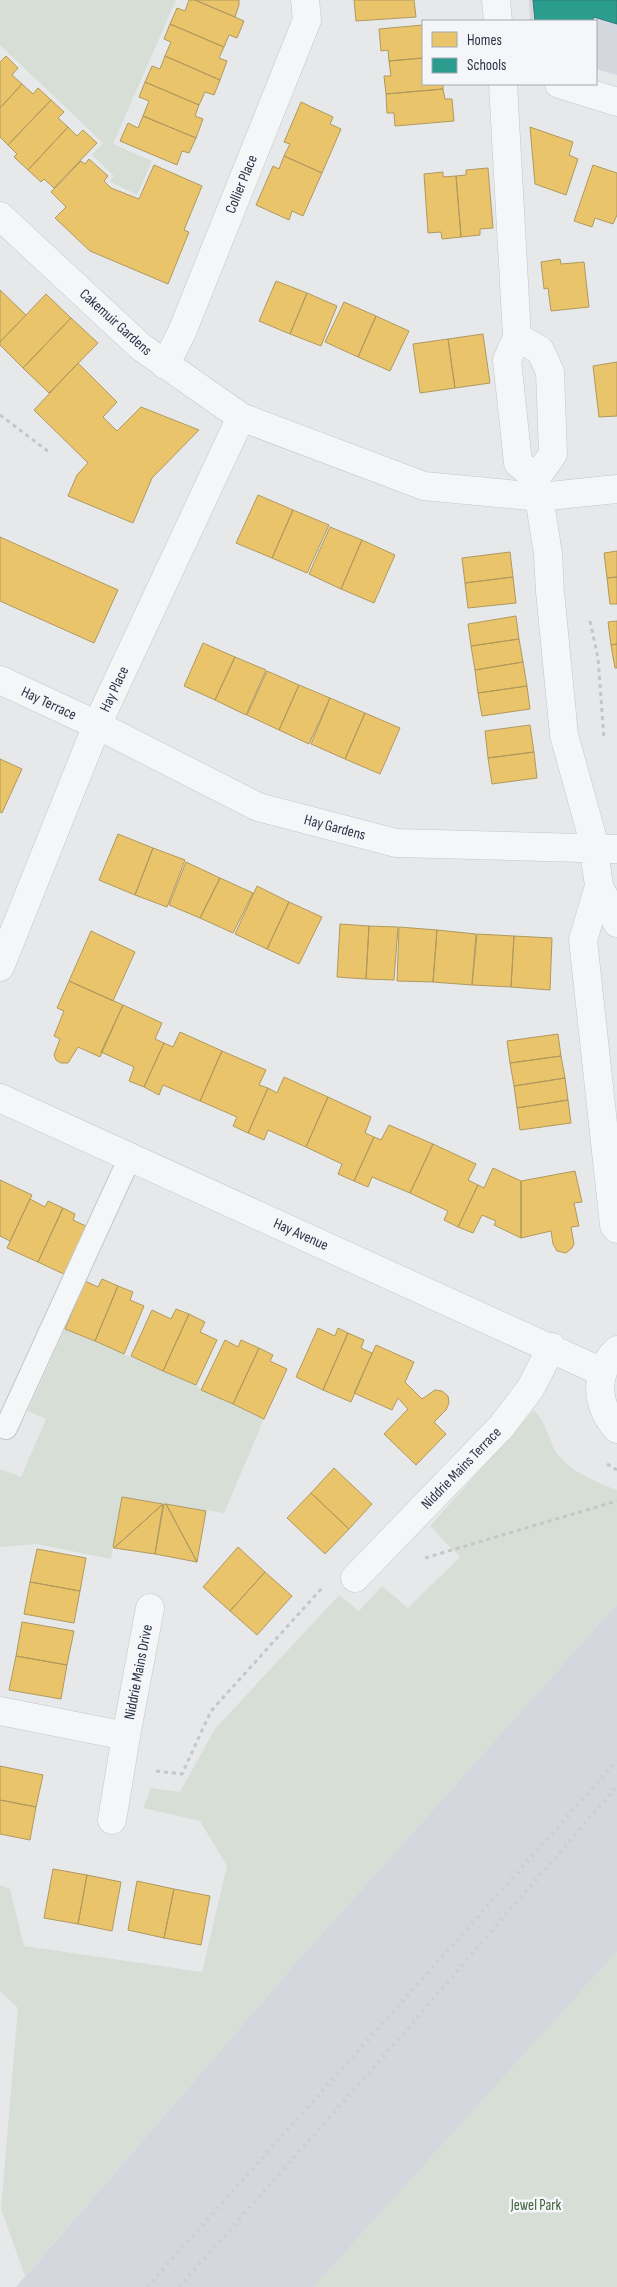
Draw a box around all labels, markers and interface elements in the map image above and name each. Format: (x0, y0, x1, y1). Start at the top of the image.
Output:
legend (422, 20, 597, 85)
text: Homes (467, 31, 502, 50)
text: Schools (467, 56, 506, 75)
street label: Collier Place (221, 152, 262, 216)
street label: Cakemuir Gardens (75, 285, 156, 360)
street label: Hay Place (96, 663, 133, 715)
street label: Hay Terrace (18, 682, 79, 724)
street label: Hay Gardens (302, 810, 368, 845)
street label: Hay Avenue (270, 1214, 331, 1255)
street label: Niddrie Mains Terrace (417, 1423, 505, 1514)
street label: Niddrie Mains Drive (120, 1623, 157, 1721)
park label: Jewel Park (510, 2196, 562, 2215)

